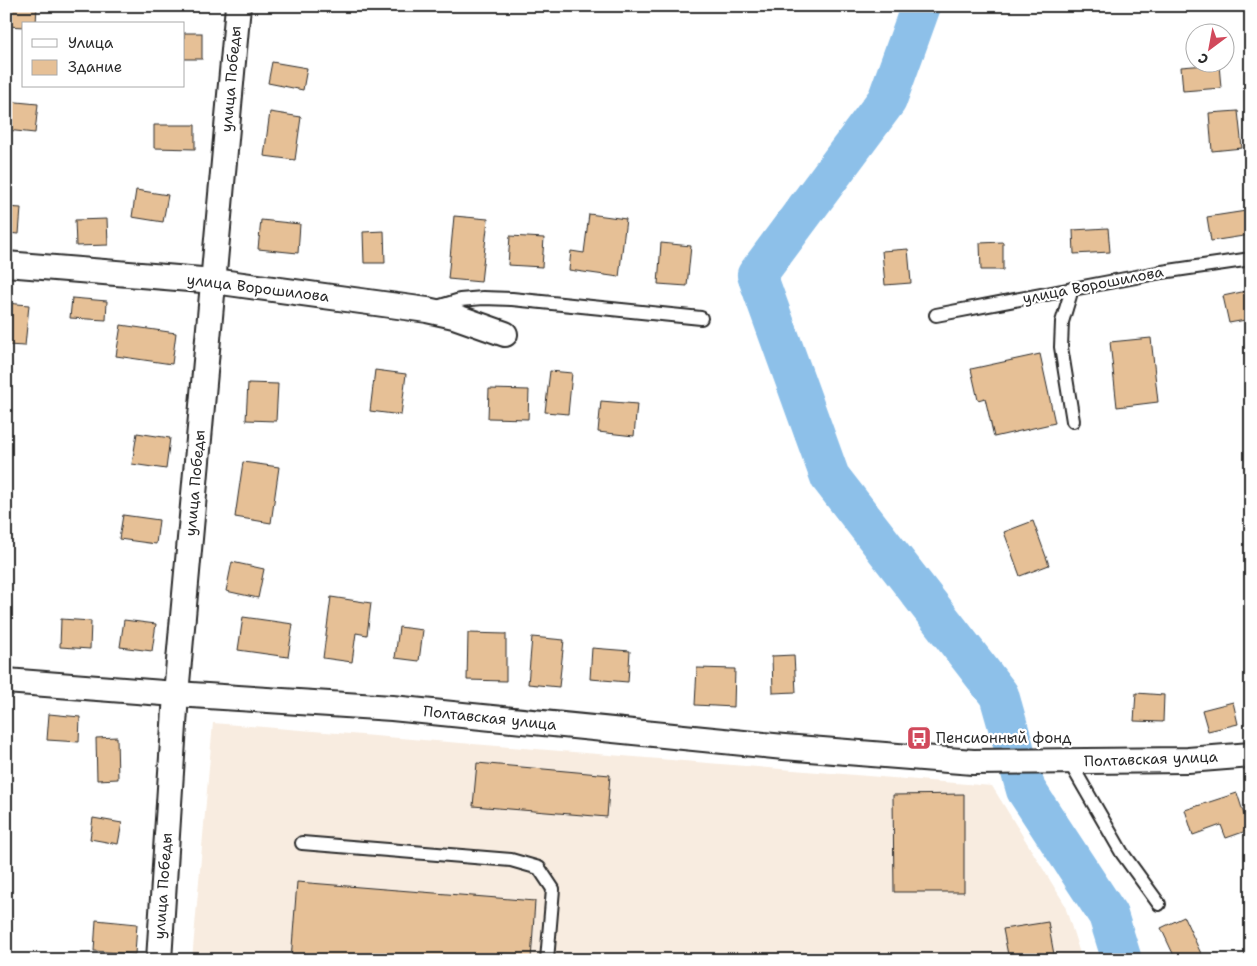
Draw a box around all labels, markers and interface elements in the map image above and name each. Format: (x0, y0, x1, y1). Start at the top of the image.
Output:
legend (22, 22, 185, 88)
north arrow (1184, 22, 1234, 72)
street label: улица Победы (216, 25, 246, 133)
text: Улица (68, 33, 114, 53)
text: С (1195, 49, 1212, 69)
text: Здание (68, 57, 122, 77)
street label: улица Ворошилова (1021, 261, 1166, 308)
street label: улица Ворошилова (186, 269, 331, 307)
street label: улица Победы (180, 429, 210, 537)
street label: Полтавская улица (422, 701, 558, 735)
bus stop icon: Пенсионный фонд (906, 725, 932, 751)
place label: Пенсионный фонд (936, 728, 1072, 748)
street label: Полтавская улица (1084, 747, 1219, 771)
street label: улица Победы (149, 832, 177, 940)

